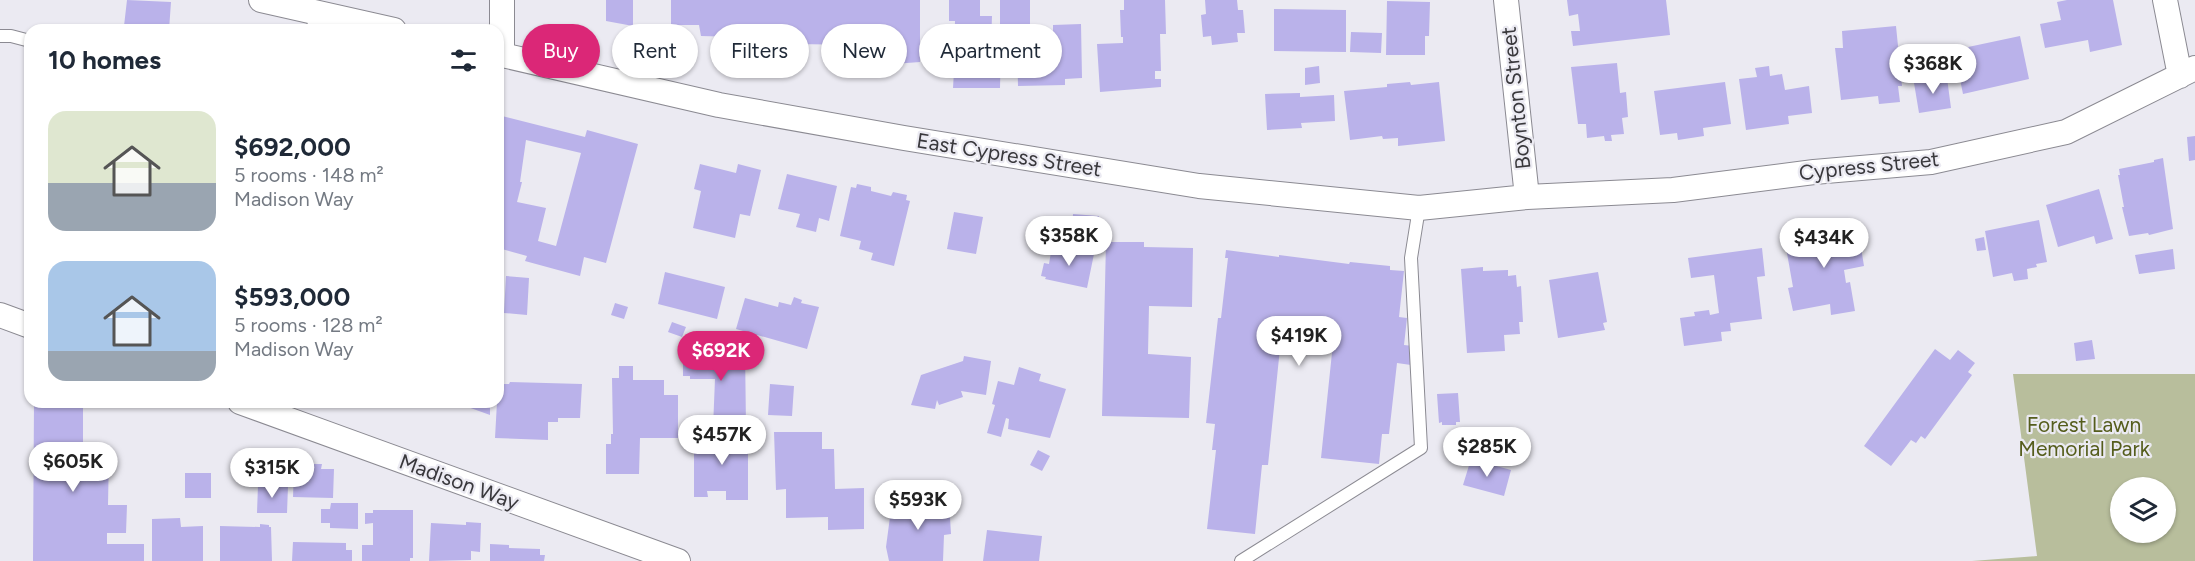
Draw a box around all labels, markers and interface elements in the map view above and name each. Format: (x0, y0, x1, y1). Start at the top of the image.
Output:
chip: Buy (522, 24, 600, 78)
chip: Rent (612, 24, 698, 78)
chip: Filters (710, 24, 809, 78)
chip: New (821, 24, 907, 78)
chip: Apartment (919, 24, 1062, 78)
street label: Boynton Street (1496, 25, 1535, 171)
text: 10 homes (48, 44, 161, 76)
icon: filters (447, 44, 480, 77)
pin: $368K (1891, 44, 1975, 95)
text: $368K (1903, 51, 1963, 75)
street label: East Cypress Street (915, 128, 1103, 181)
text: $692,000 (234, 131, 351, 163)
icon: home (96, 135, 168, 207)
street label: Cypress Street (1798, 146, 1940, 185)
text: 5 rooms · 148 m² (234, 163, 384, 187)
text: Madison Way (234, 187, 353, 211)
pin: $358K (1027, 216, 1111, 267)
pin: $434K (1782, 218, 1866, 269)
text: $358K (1039, 223, 1099, 247)
text: $434K (1794, 225, 1854, 249)
text: $593,000 (234, 281, 350, 313)
icon: home (96, 285, 168, 357)
text: 5 rooms · 128 m² (234, 313, 383, 337)
pin: $419K (1257, 316, 1341, 367)
text: $419K (1270, 323, 1328, 347)
pin: $692K (679, 331, 763, 382)
text: Madison Way (234, 337, 353, 361)
text: $692K (691, 338, 751, 362)
park label: Forest Lawn Memorial Park (2018, 412, 2151, 461)
pin: $457K (680, 415, 764, 466)
text: $457K (692, 422, 752, 446)
pin: $285K (1445, 427, 1529, 478)
text: $285K (1457, 434, 1517, 458)
pin: $605K (31, 442, 115, 493)
pin: $315K (230, 448, 314, 499)
street label: Madison Way (396, 448, 522, 515)
text: $605K (43, 449, 103, 473)
text: $315K (244, 455, 300, 479)
map controls (2110, 477, 2176, 543)
button: layers (2110, 477, 2176, 543)
pin: $593K (876, 480, 960, 531)
text: $593K (889, 487, 947, 511)

